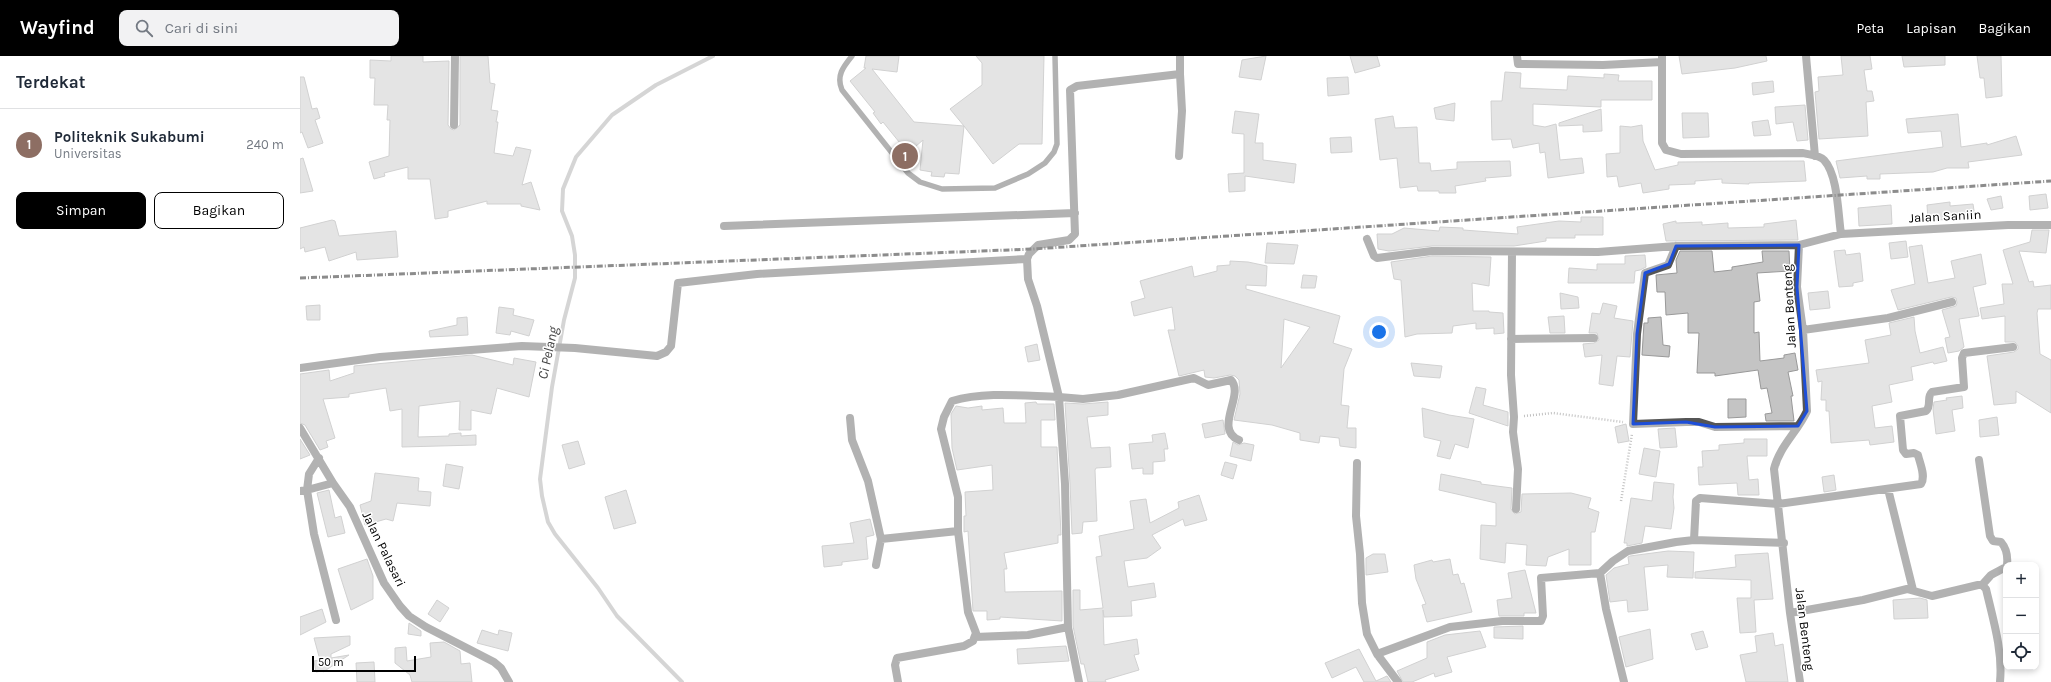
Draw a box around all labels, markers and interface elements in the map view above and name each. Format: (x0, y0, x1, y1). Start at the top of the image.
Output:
search box (119, 10, 399, 46)
text: Wayfind (20, 17, 95, 39)
icon: search (133, 17, 155, 39)
text: Cari di sini (165, 19, 238, 37)
text: Peta (1856, 20, 1884, 37)
text: Lapisan (1906, 20, 1956, 37)
text: Bagikan (1978, 20, 2031, 37)
text: Terdekat (16, 72, 85, 92)
text: Politeknik Sukabumi (54, 128, 205, 146)
text: 1 (27, 137, 31, 152)
text: 240 m (246, 137, 284, 152)
pin: 1 (892, 141, 918, 171)
text: Universitas (54, 146, 122, 161)
button: Simpan (16, 192, 146, 229)
button: Bagikan (154, 192, 284, 229)
street label: Jalan Saniin (1908, 207, 1982, 225)
street label: Jalan Benteng (1779, 263, 1799, 348)
your location (1369, 322, 1389, 342)
water label: Ci Pelang (534, 324, 562, 381)
street label: Jalan Palasari (359, 509, 409, 589)
map controls (2003, 562, 2039, 670)
button: + (2003, 562, 2039, 598)
street label: Jalan Benteng (1792, 587, 1818, 672)
button: − (2003, 598, 2039, 634)
button: locate (2003, 634, 2039, 670)
scale bar (312, 654, 416, 673)
text: 50 m (318, 656, 344, 669)

